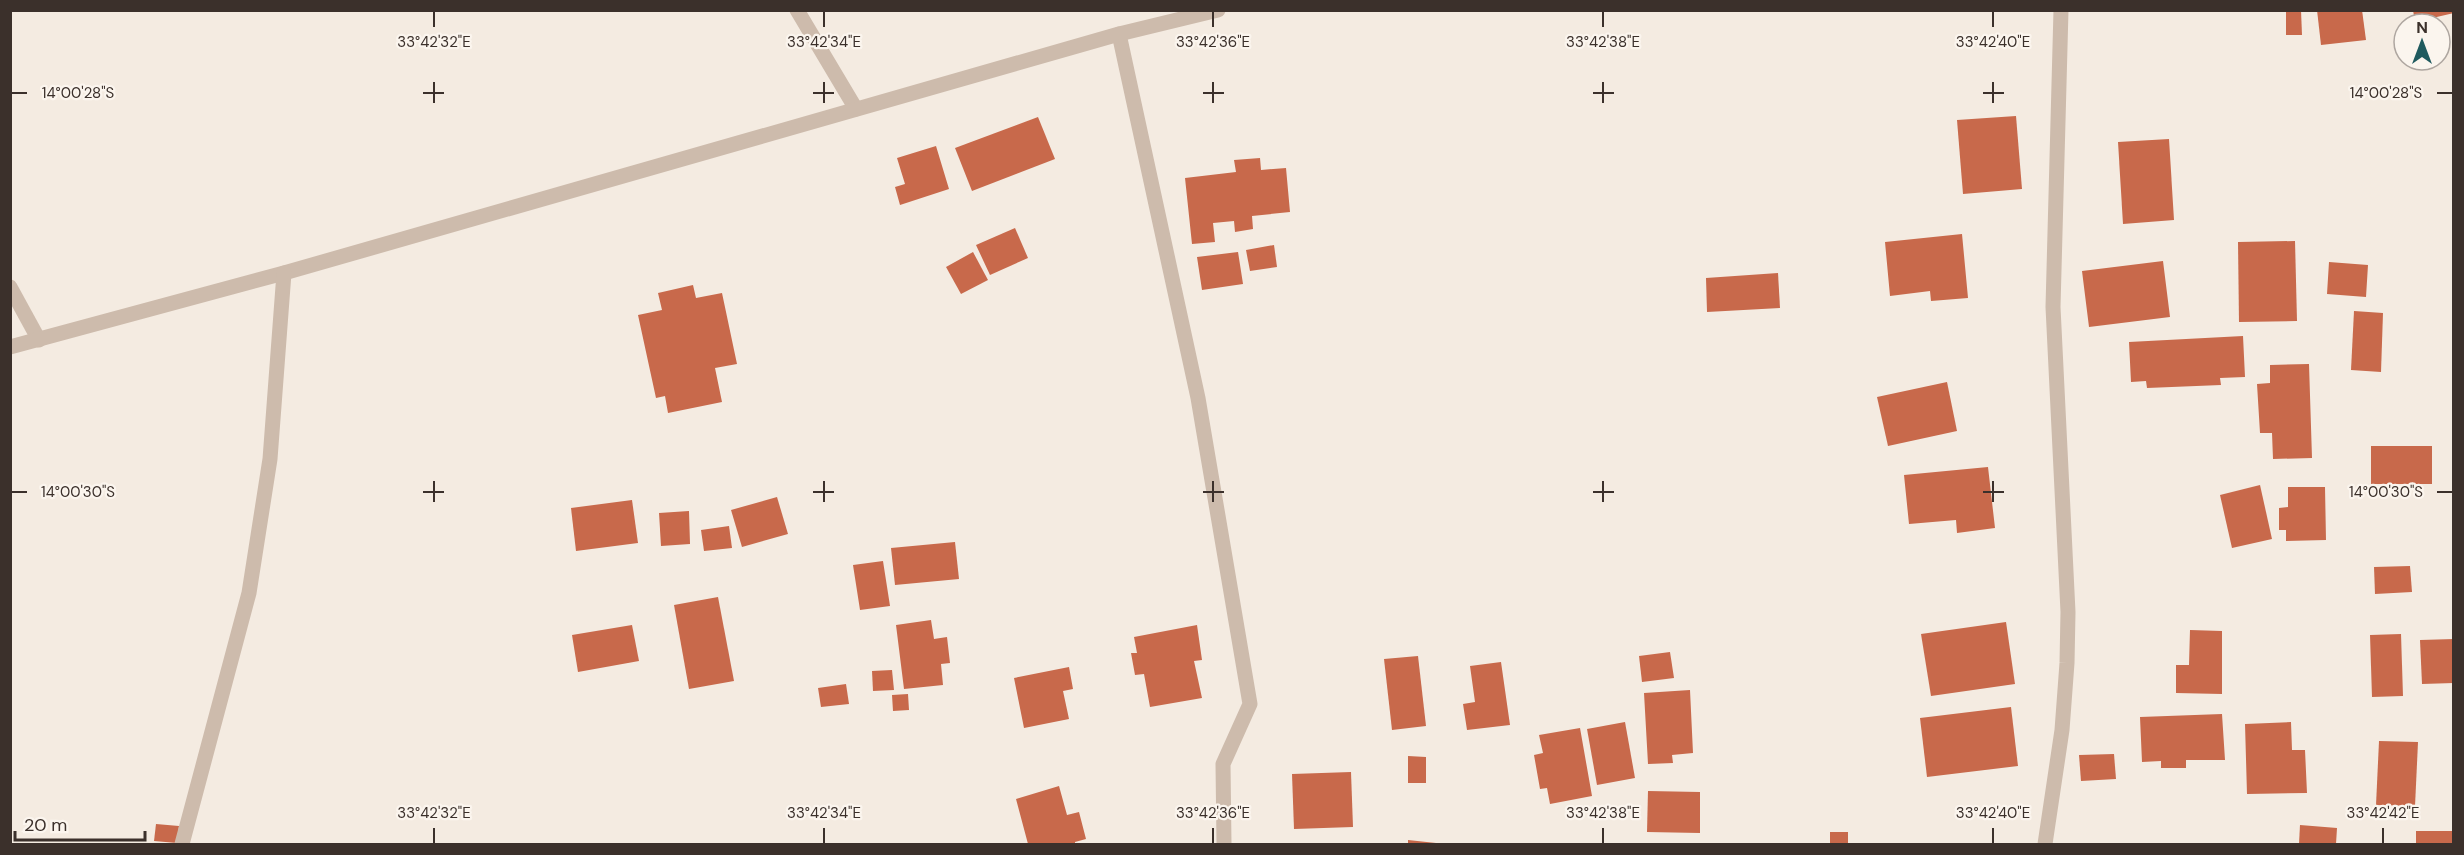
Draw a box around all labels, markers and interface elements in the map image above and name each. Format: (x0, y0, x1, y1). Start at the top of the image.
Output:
north arrow (2392, 12, 2452, 72)
text: N (2416, 17, 2428, 38)
text: 33°42'32"E (397, 32, 471, 52)
text: 33°42'34"E (787, 32, 861, 52)
text: 33°42'36"E (1176, 32, 1250, 52)
text: 33°42'38"E (1566, 32, 1640, 52)
text: 33°42'40"E (1956, 32, 2030, 52)
text: 14°00'28"S (42, 83, 115, 103)
text: 14°00'28"S (2350, 83, 2423, 103)
text: 14°00'30"S (41, 482, 115, 502)
text: 14°00'30"S (2349, 482, 2423, 502)
text: 33°42'32"E (397, 803, 471, 823)
text: 33°42'34"E (787, 803, 861, 823)
text: 33°42'36"E (1176, 803, 1250, 823)
text: 33°42'38"E (1566, 803, 1640, 823)
text: 33°42'40"E (1956, 803, 2030, 823)
text: 33°42'42"E (2347, 803, 2419, 823)
scale bar (15, 804, 146, 842)
text: 20 m (24, 813, 67, 837)

